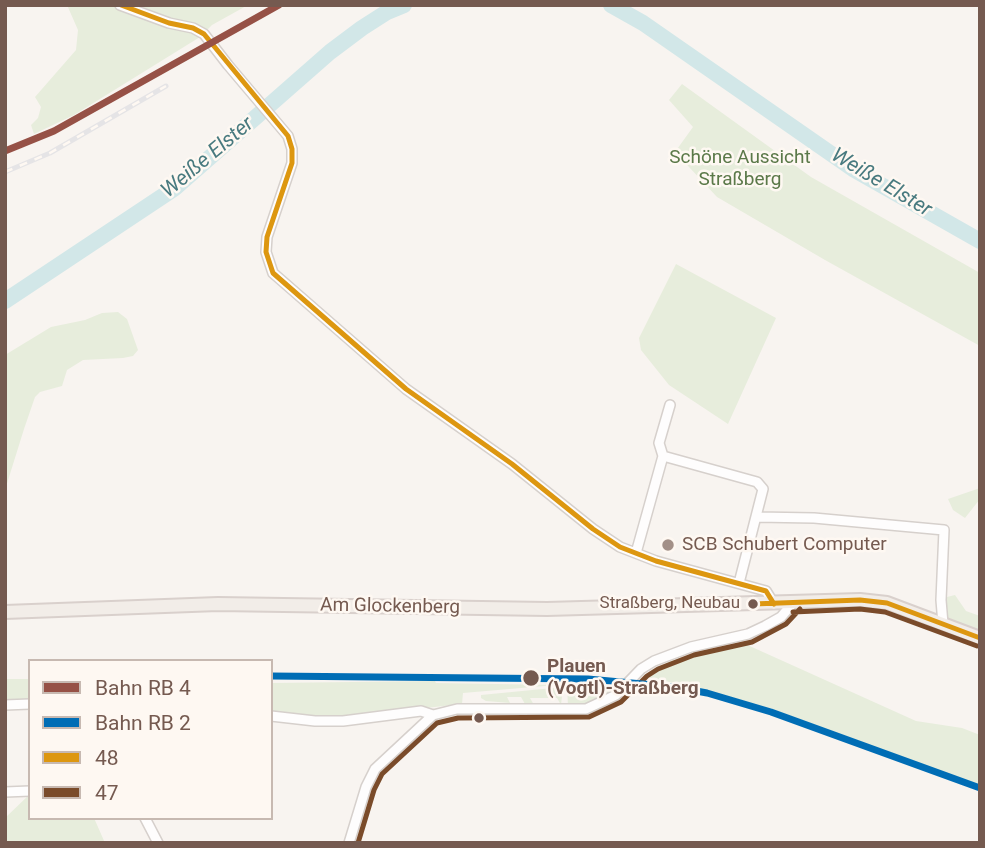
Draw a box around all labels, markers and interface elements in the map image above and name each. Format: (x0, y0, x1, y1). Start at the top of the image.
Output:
water label: Weiße Elster (157, 112, 259, 204)
water label: Weiße Elster (826, 143, 936, 223)
park label: Schöne Aussicht Straßberg (669, 147, 811, 191)
place label: SCB Schubert Computer (682, 534, 887, 556)
marker: SCB Schubert Computer (660, 537, 676, 553)
street label: Am Glockenberg (320, 594, 460, 620)
place label: Straßberg, Neubau (600, 594, 740, 614)
marker: Straßberg, Neubau (746, 597, 760, 611)
place label: Plauen (Vogtl)-Straßberg (547, 656, 699, 700)
legend (28, 659, 273, 820)
marker: Plauen (Vogtl)-Straßberg (521, 668, 541, 688)
text: Bahn RB 4 (95, 676, 191, 700)
text: Bahn RB 2 (95, 711, 191, 735)
unlabelled marker (472, 711, 486, 725)
text: 48 (95, 746, 119, 770)
text: 47 (95, 781, 119, 805)

